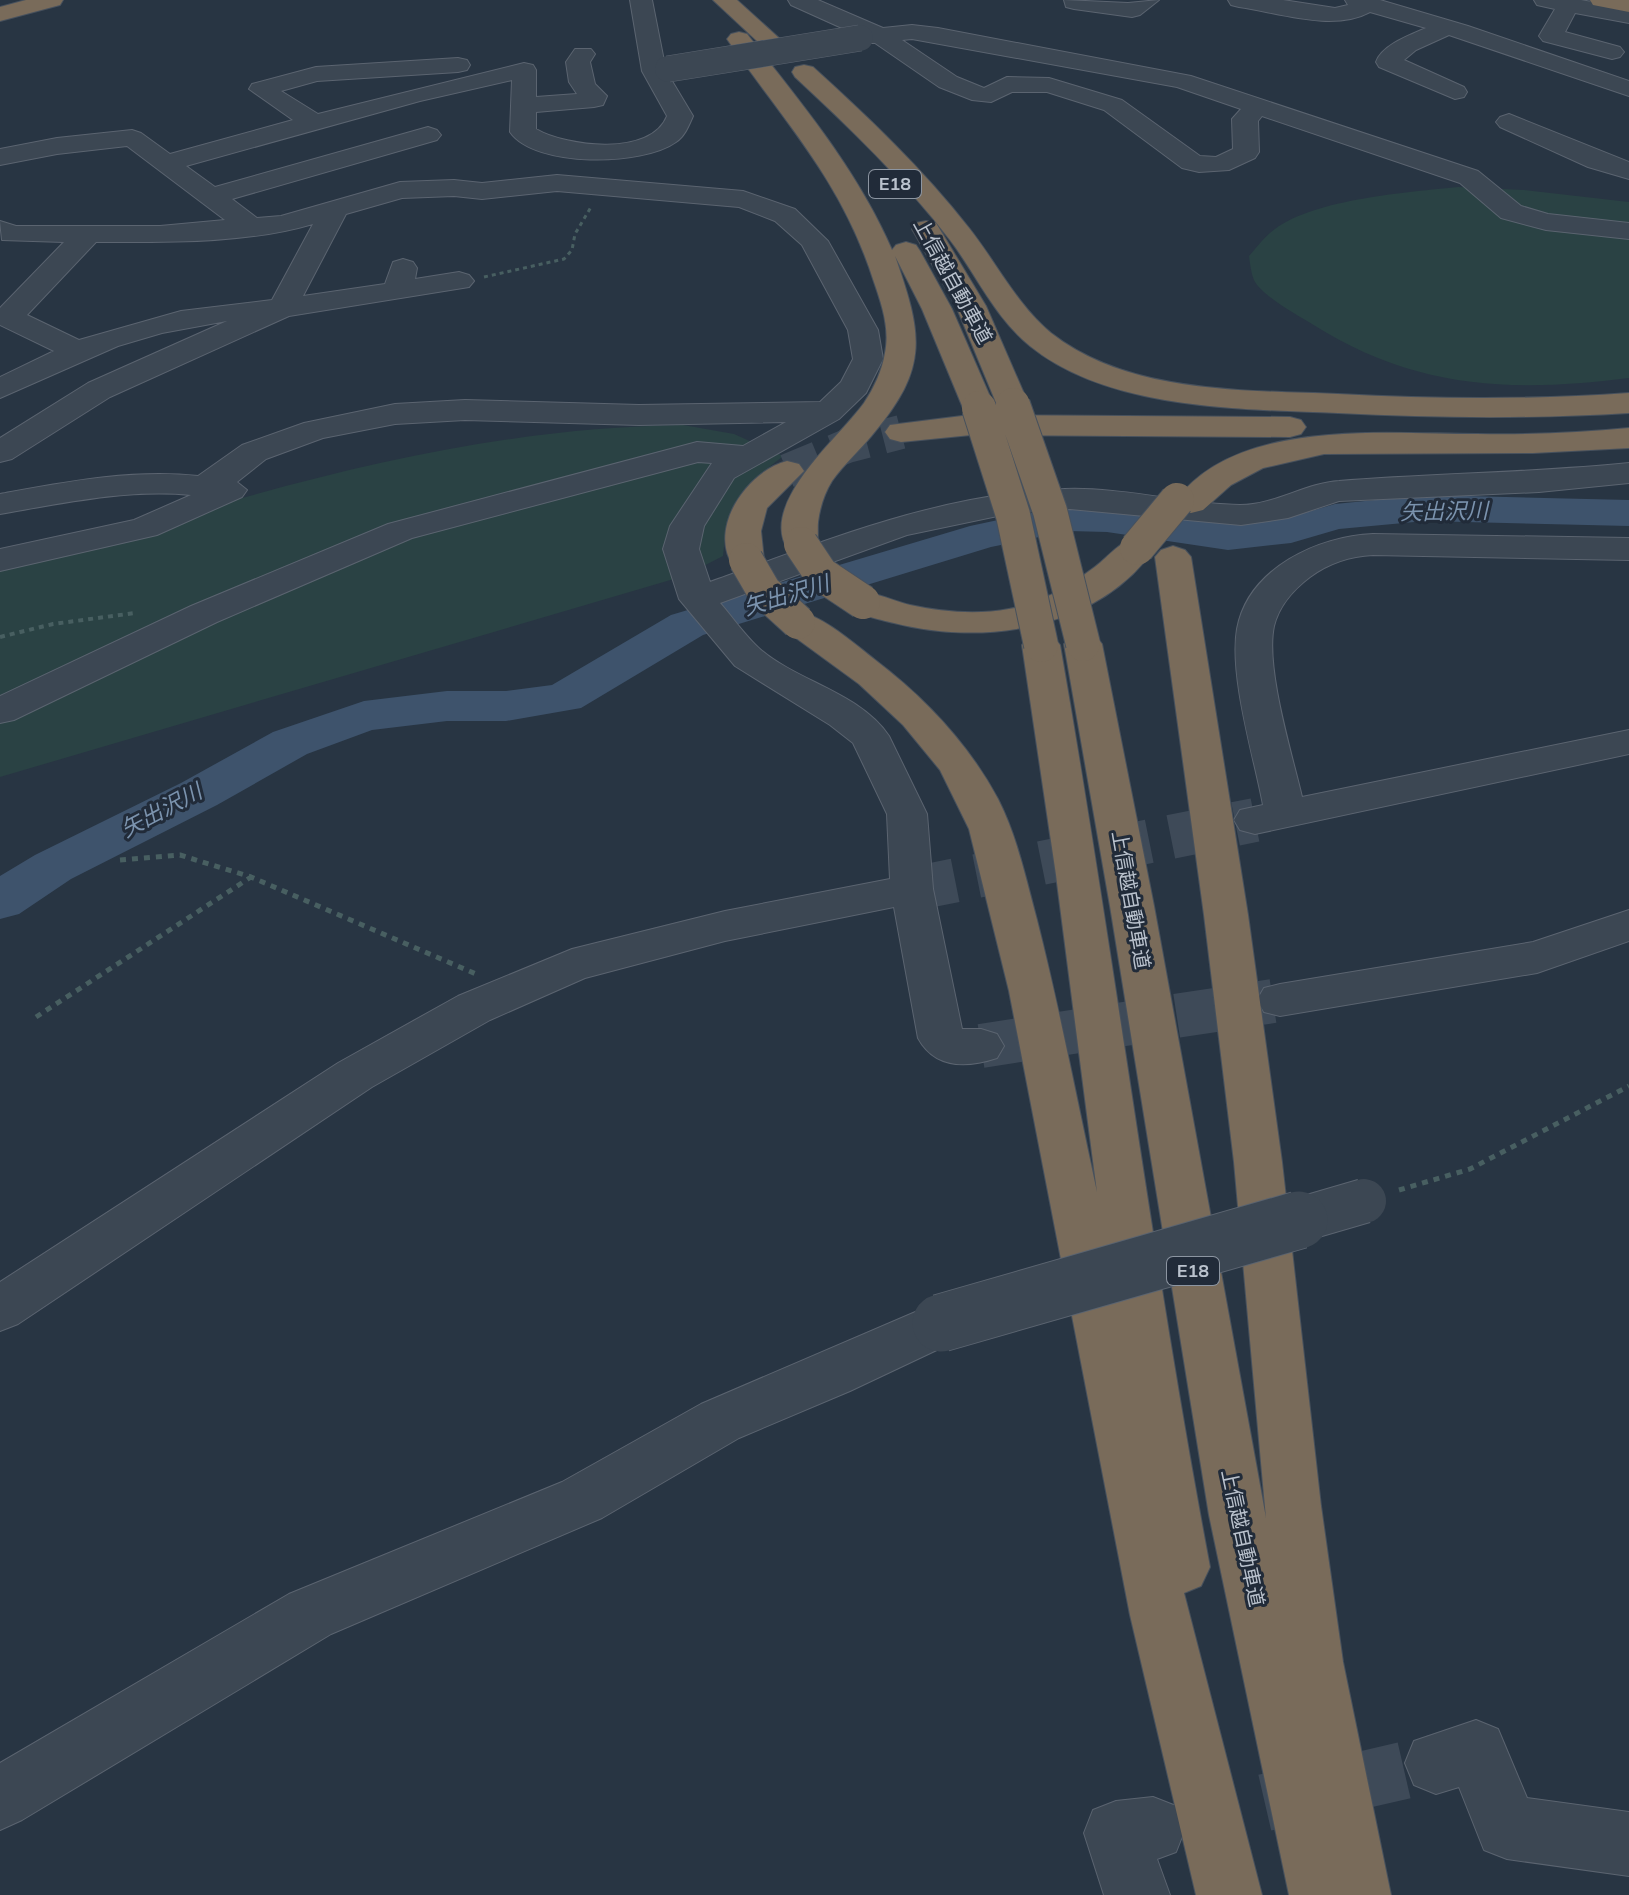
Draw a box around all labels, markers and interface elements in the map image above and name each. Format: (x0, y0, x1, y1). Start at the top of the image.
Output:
road number: E18 (869, 170, 921, 198)
street label: 上信越自動車道 (909, 213, 998, 348)
water label: 矢出沢川 (1400, 496, 1490, 526)
water label: 矢出沢川 (740, 568, 834, 621)
water label: 矢出沢川 (116, 776, 208, 843)
street label: 上信越自動車道 (1107, 829, 1156, 971)
road number: E18 (1167, 1257, 1219, 1285)
street label: 上信越自動車道 (1217, 1467, 1270, 1609)

